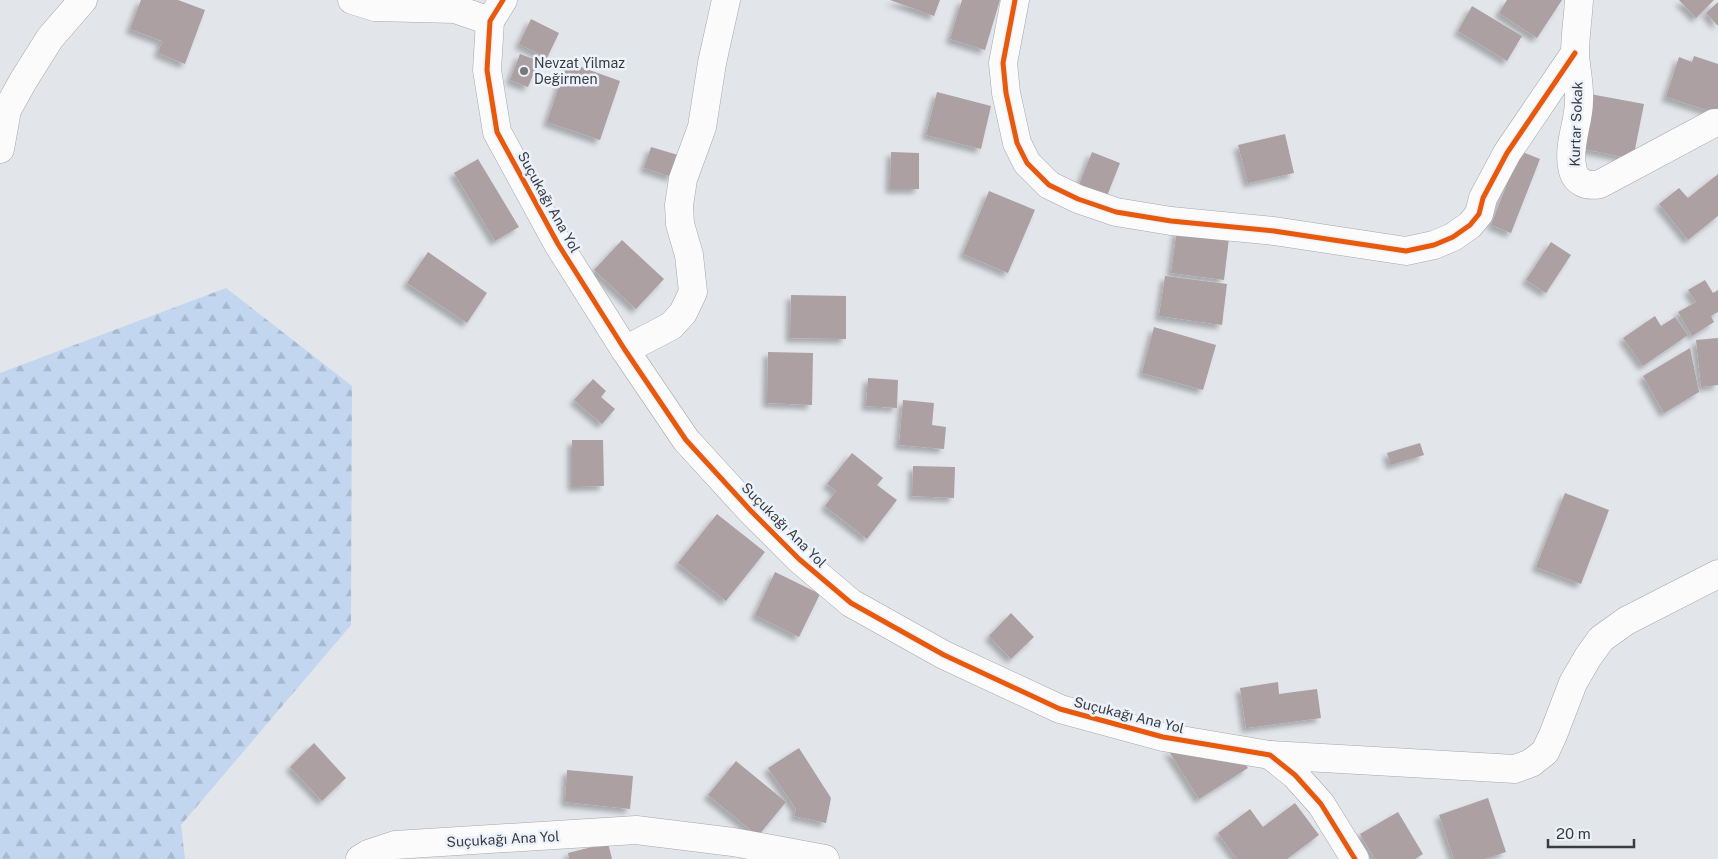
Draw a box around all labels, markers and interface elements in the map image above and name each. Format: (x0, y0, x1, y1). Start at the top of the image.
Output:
place label: Nevzat Yilmaz Değirmen (534, 55, 625, 87)
marker: Nevzat Yilmaz Değirmen (518, 65, 530, 77)
street label: Kurtar Sokak (1567, 81, 1585, 167)
street label: Suçukağı Ana Yol (515, 149, 583, 255)
street label: Suçukağı Ana Yol (738, 479, 830, 571)
street label: Suçukağı Ana Yol (1072, 694, 1186, 736)
scale bar (1548, 816, 1634, 848)
text: 20 m (1556, 825, 1591, 842)
street label: Suçukağı Ana Yol (446, 828, 560, 850)

